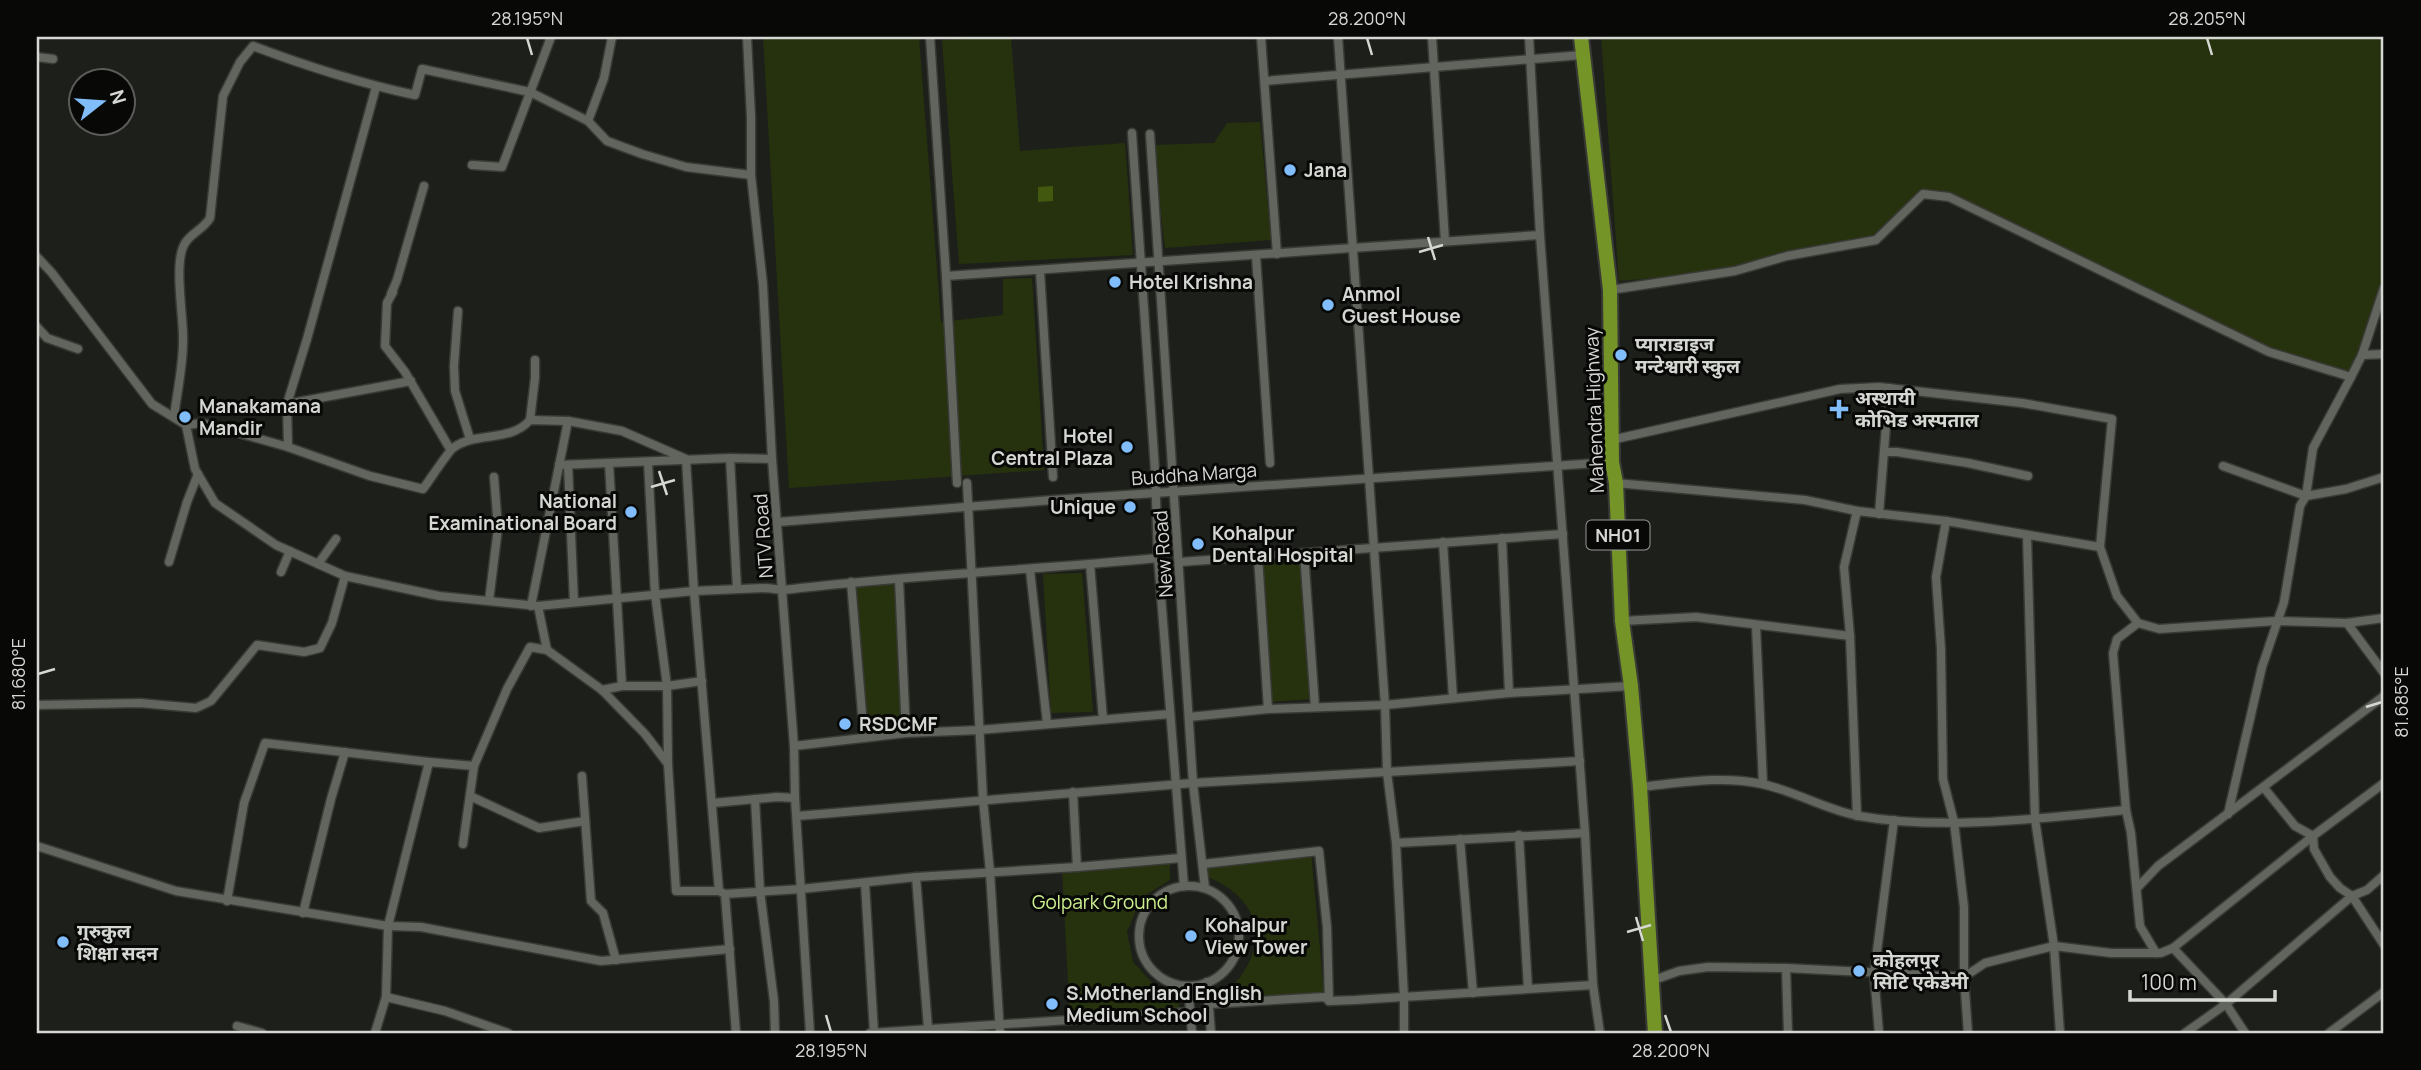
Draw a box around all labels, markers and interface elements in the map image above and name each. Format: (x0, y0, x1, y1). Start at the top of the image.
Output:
text: 28.195°N (491, 6, 563, 30)
text: 28.200°N (1328, 6, 1406, 30)
text: 28.205°N (2168, 6, 2246, 30)
north arrow (66, 66, 136, 136)
text: N (104, 87, 133, 107)
place label: Jana (1304, 157, 1347, 183)
marker: Jana (1282, 162, 1298, 178)
place label: Hotel Krishna (1129, 269, 1253, 295)
marker: Hotel Krishna (1107, 274, 1123, 290)
place label: Anmol Guest House (1342, 281, 1461, 329)
marker: Anmol Guest House (1320, 297, 1336, 313)
street label: Mahendra Highway (1578, 327, 1610, 493)
place label: प्याराडाइज मन्टेश्वारी स्कुल (1635, 331, 1741, 379)
marker: प्याराडाइज मन्टेश्वारी स्कुल (1613, 347, 1629, 363)
place label: अस्थायी कोभिड अस्पताल (1855, 385, 1980, 433)
place label: Manakamana Mandir (199, 393, 321, 441)
marker: अस्थायी कोभिड अस्पताल (1829, 399, 1849, 419)
marker: Manakamana Mandir (177, 409, 193, 425)
place label: Hotel Central Plaza (991, 423, 1113, 471)
marker: Hotel Central Plaza (1119, 439, 1135, 455)
street label: Buddha Marga (1130, 457, 1258, 491)
place label: National Examinational Board (429, 488, 617, 536)
street label: NTV Road (747, 493, 779, 579)
place label: Unique (1050, 494, 1116, 520)
marker: Unique (1122, 499, 1138, 515)
marker: National Examinational Board (623, 504, 639, 520)
street label: New Road (1147, 510, 1179, 598)
place label: Kohalpur Dental Hospital (1212, 520, 1354, 568)
road number: NH01 (1586, 520, 1650, 550)
marker: Kohalpur Dental Hospital (1190, 536, 1206, 552)
text: 81.680°E (6, 638, 30, 710)
text: 81.685°E (2389, 666, 2413, 738)
place label: RSDCMF (859, 711, 938, 737)
marker: RSDCMF (837, 716, 853, 732)
park label: Golpark Ground (1032, 889, 1168, 915)
place label: Kohalpur View Tower (1205, 912, 1308, 960)
place label: गुरुकुल शिक्षा सदन (77, 918, 158, 966)
marker: Kohalpur View Tower (1183, 928, 1199, 944)
marker: गुरुकुल शिक्षा सदन (55, 934, 71, 950)
place label: कोहलपुर सिटि एकेडेमी (1873, 947, 1969, 995)
scale bar (2130, 958, 2276, 1002)
marker: कोहलपुर सिटि एकेडेमी (1851, 963, 1867, 979)
text: 100 m (2141, 968, 2197, 996)
place label: S.Motherland English Medium School (1066, 980, 1262, 1028)
marker: S.Motherland English Medium School (1044, 996, 1060, 1012)
text: 28.195°N (795, 1038, 867, 1062)
text: 28.200°N (1632, 1038, 1710, 1062)

